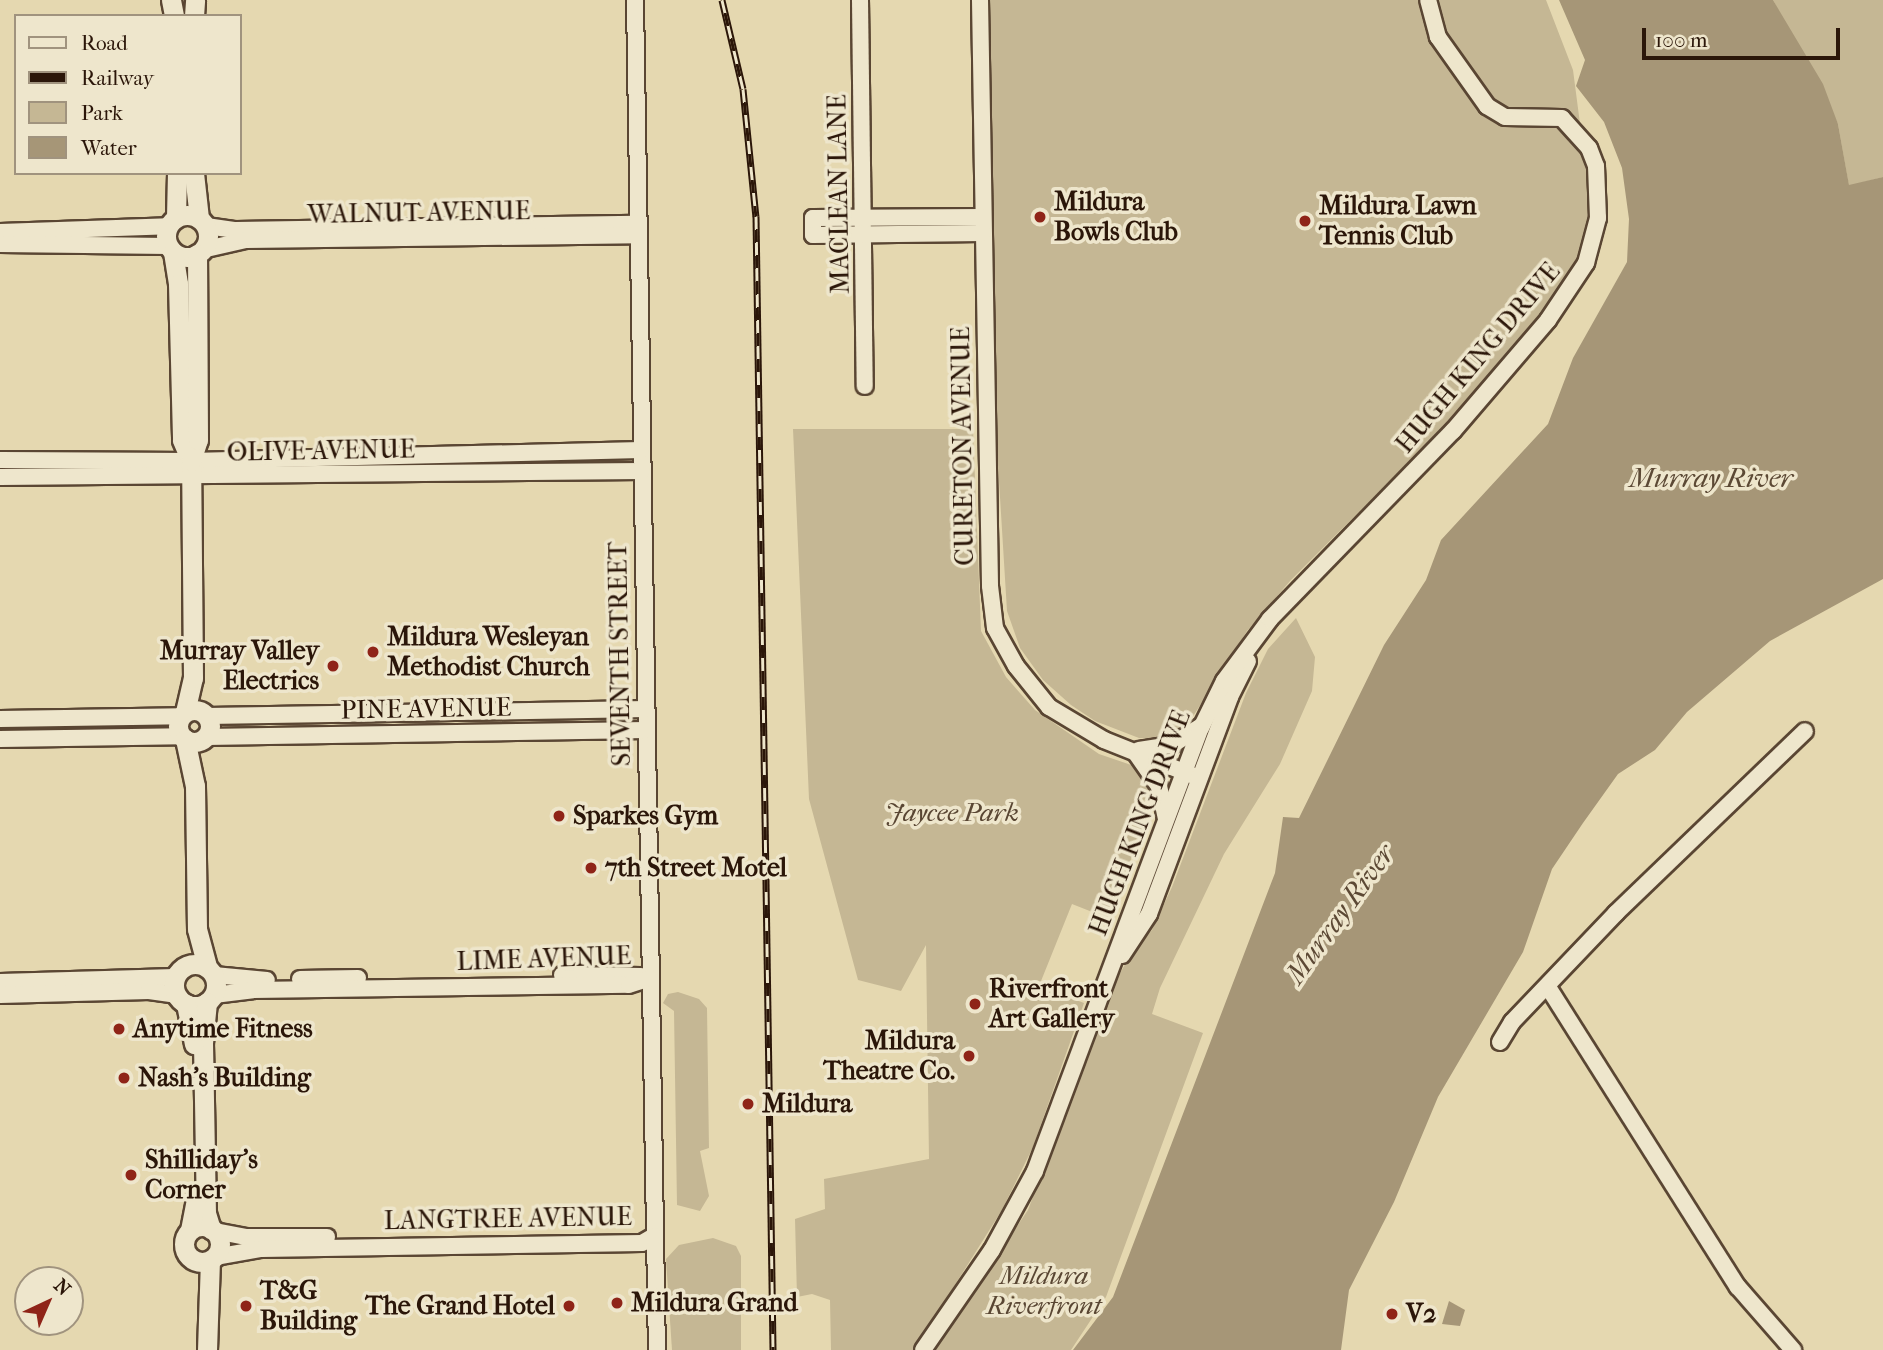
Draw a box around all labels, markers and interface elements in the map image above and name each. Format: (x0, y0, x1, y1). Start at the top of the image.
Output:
legend (14, 14, 242, 175)
scale bar (1645, 14, 1843, 58)
text: 100 m (1655, 28, 1708, 52)
text: Road (81, 31, 128, 55)
text: Railway (81, 66, 154, 90)
street label: MACLEAN LANE (822, 94, 856, 294)
text: Park (81, 101, 123, 125)
text: Water (81, 136, 137, 160)
place label: Mildura Bowls Club (1054, 186, 1178, 248)
place label: Mildura Lawn Tennis Club (1319, 190, 1477, 252)
street label: WALNUT AVENUE (307, 195, 531, 231)
marker: Mildura Bowls Club (1032, 209, 1048, 225)
marker: Mildura Lawn Tennis Club (1297, 213, 1313, 229)
street label: HUGH KING DRIVE (1389, 256, 1567, 460)
street label: CURETON AVENUE (945, 326, 981, 566)
street label: OLIVE AVENUE (227, 434, 415, 468)
water label: Murray River (1629, 461, 1793, 495)
street label: SEVENTH STREET (602, 541, 638, 767)
place label: Mildura Wesleyan Methodist Church (387, 621, 590, 682)
place label: Murray Valley Electrics (160, 635, 319, 696)
marker: Mildura Wesleyan Methodist Church (365, 644, 381, 660)
marker: Murray Valley Electrics (325, 658, 341, 674)
street label: PINE AVENUE (340, 692, 512, 726)
street label: HUGH KING DRIVE (1083, 706, 1197, 940)
park label: Jaycee Park (885, 797, 1019, 829)
place label: Sparkes Gym (573, 800, 718, 832)
marker: Sparkes Gym (551, 808, 567, 824)
water label: Murray River (1278, 838, 1402, 990)
place label: 7th Street Motel (605, 852, 787, 884)
marker: 7th Street Motel (583, 860, 599, 876)
street label: LIME AVENUE (456, 940, 632, 978)
place label: Riverfront Art Gallery (989, 973, 1114, 1034)
marker: Riverfront Art Gallery (967, 996, 983, 1012)
place label: Anytime Fitness (133, 1013, 313, 1045)
marker: Anytime Fitness (111, 1021, 127, 1037)
place label: Mildura Theatre Co. (823, 1025, 955, 1086)
marker: Mildura Theatre Co. (961, 1048, 977, 1064)
place label: Nash's Building (138, 1062, 311, 1094)
marker: Nash's Building (116, 1070, 132, 1086)
place label: Mildura (762, 1088, 852, 1120)
marker: Mildura (740, 1096, 756, 1112)
place label: Shilliday's Corner (145, 1144, 258, 1206)
marker: Shilliday's Corner (123, 1167, 139, 1183)
street label: LANGTREE AVENUE (384, 1201, 632, 1237)
park label: Mildura Riverfront (987, 1260, 1101, 1322)
north arrow (14, 1266, 84, 1336)
text: N (49, 1274, 75, 1300)
place label: T&G Building (260, 1275, 357, 1336)
place label: Mildura Grand (631, 1287, 798, 1319)
place label: The Grand Hotel (365, 1290, 555, 1322)
marker: Mildura Grand (609, 1295, 625, 1311)
marker: T&G Building (238, 1298, 254, 1314)
marker: The Grand Hotel (561, 1298, 577, 1314)
place label: V2 (1406, 1298, 1436, 1330)
marker: V2 (1384, 1306, 1400, 1322)

